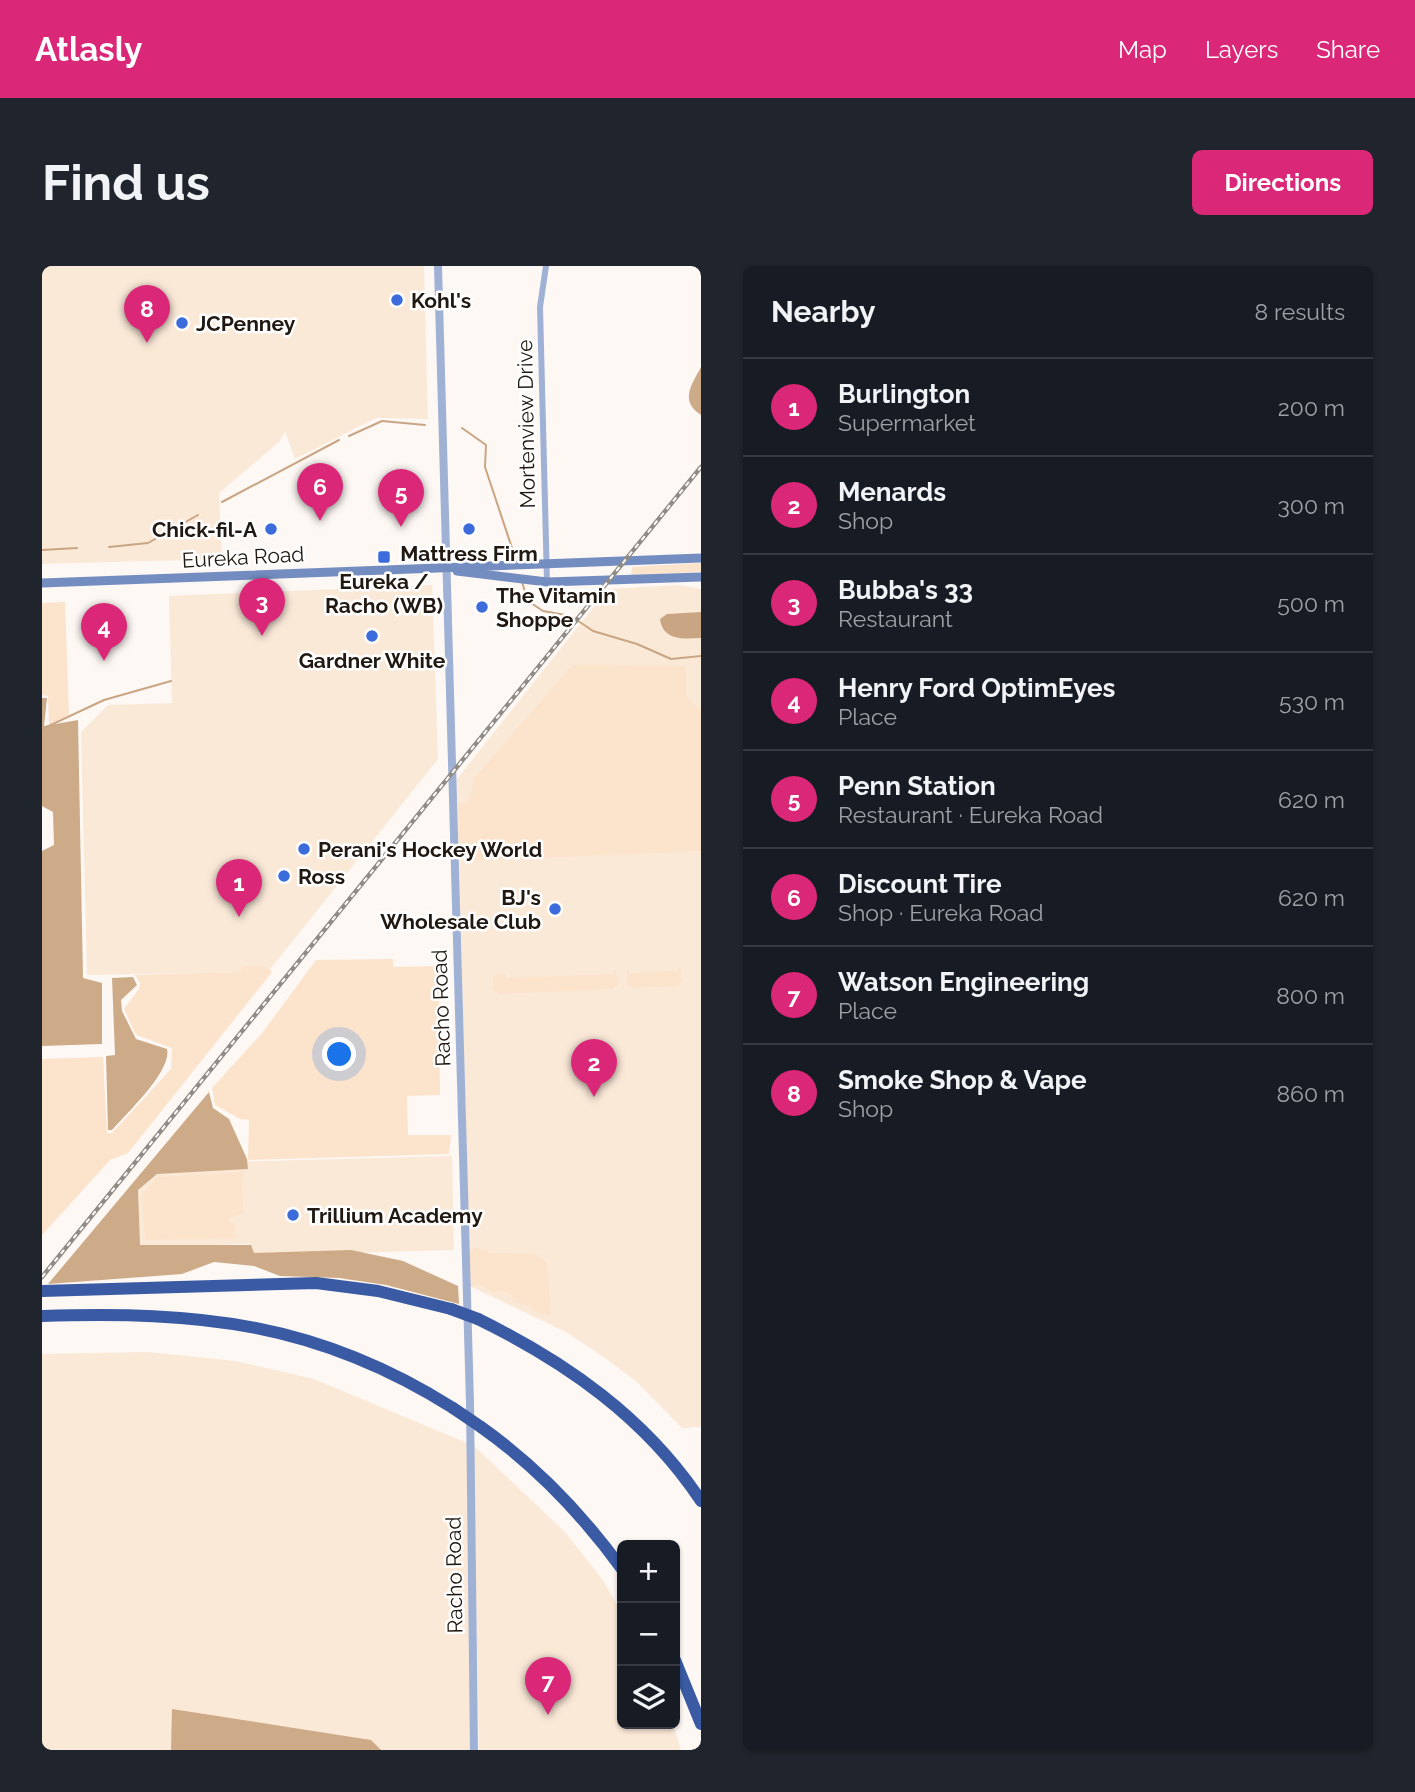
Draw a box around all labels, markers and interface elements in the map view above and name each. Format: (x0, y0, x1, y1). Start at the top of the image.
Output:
text: Atlasly (35, 30, 142, 69)
text: Map (1118, 35, 1167, 64)
text: Layers (1205, 35, 1278, 64)
text: Share (1316, 35, 1380, 64)
button: Directions (1192, 150, 1373, 215)
text: Find us (42, 154, 210, 211)
pin: 8 (124, 285, 170, 343)
place label: Kohl's (411, 288, 471, 313)
marker: Kohl's (389, 292, 405, 308)
text: Nearby (771, 294, 875, 329)
text: 8 results (1254, 298, 1345, 325)
place label: JCPenney (196, 311, 296, 336)
marker: JCPenney (174, 315, 190, 331)
street label: Mortenview Drive (512, 339, 540, 509)
text: Burlington (838, 379, 970, 409)
text: 1 (788, 394, 800, 421)
text: 200 m (1278, 394, 1345, 421)
text: Supermarket (838, 409, 976, 436)
pin: 6 (297, 463, 343, 521)
pin: 5 (378, 469, 424, 527)
text: Menards (838, 477, 946, 507)
text: 2 (788, 492, 800, 519)
text: 300 m (1278, 492, 1345, 519)
text: Shop (838, 507, 893, 534)
place label: Chick-fil-A (152, 517, 258, 542)
marker: Chick-fil-A (263, 521, 279, 537)
marker: Mattress Firm (461, 521, 477, 537)
street label: Eureka Road (181, 541, 305, 573)
place label: Mattress Firm (400, 541, 538, 566)
marker: Eureka / Racho (WB) (376, 549, 392, 565)
place label: Eureka / Racho (WB) (325, 569, 443, 618)
text: Bubba's 33 (838, 575, 973, 605)
pin: 3 (239, 578, 285, 636)
place label: The Vitamin Shoppe (496, 583, 616, 632)
text: 3 (788, 590, 800, 617)
text: 500 m (1277, 590, 1345, 617)
marker: The Vitamin Shoppe (474, 599, 490, 615)
pin: 4 (81, 603, 127, 661)
text: Restaurant (838, 605, 953, 632)
marker: Gardner White (364, 628, 380, 644)
place label: Gardner White (299, 648, 446, 673)
text: Henry Ford OptimEyes (838, 673, 1115, 703)
text: 4 (787, 688, 801, 715)
text: 530 m (1279, 688, 1345, 715)
text: Place (838, 703, 897, 730)
text: Penn Station (838, 771, 996, 801)
text: 5 (788, 786, 800, 813)
text: 620 m (1278, 786, 1345, 813)
text: Restaurant · Eureka Road (838, 801, 1103, 828)
place label: Perani's Hockey World (318, 837, 542, 862)
marker: Perani's Hockey World (296, 841, 312, 857)
pin: 1 (216, 859, 262, 917)
place label: Ross (298, 864, 345, 889)
marker: Ross (276, 868, 292, 884)
text: Discount Tire (838, 869, 1002, 899)
text: 6 (787, 884, 801, 911)
text: 620 m (1278, 884, 1345, 911)
place label: BJ's Wholesale Club (380, 885, 541, 934)
text: Shop · Eureka Road (838, 899, 1044, 926)
marker: BJ's Wholesale Club (547, 901, 563, 917)
street label: Racho Road (426, 949, 456, 1067)
text: Watson Engineering (838, 967, 1089, 997)
text: 7 (788, 982, 800, 1009)
text: 800 m (1276, 982, 1345, 1009)
text: Place (838, 997, 897, 1024)
your location (322, 1037, 356, 1071)
pin: 2 (571, 1039, 617, 1097)
text: Smoke Shop & Vape (838, 1065, 1086, 1095)
text: 8 (787, 1080, 801, 1107)
text: 860 m (1276, 1080, 1345, 1107)
text: Shop (838, 1095, 893, 1122)
place label: Trillium Academy (307, 1203, 483, 1228)
marker: Trillium Academy (285, 1207, 301, 1223)
street label: Racho Road (440, 1516, 468, 1634)
map controls (617, 1540, 680, 1729)
button: + (617, 1540, 680, 1603)
button: − (617, 1603, 680, 1666)
pin: 7 (525, 1657, 571, 1715)
button: layers (617, 1666, 680, 1729)

